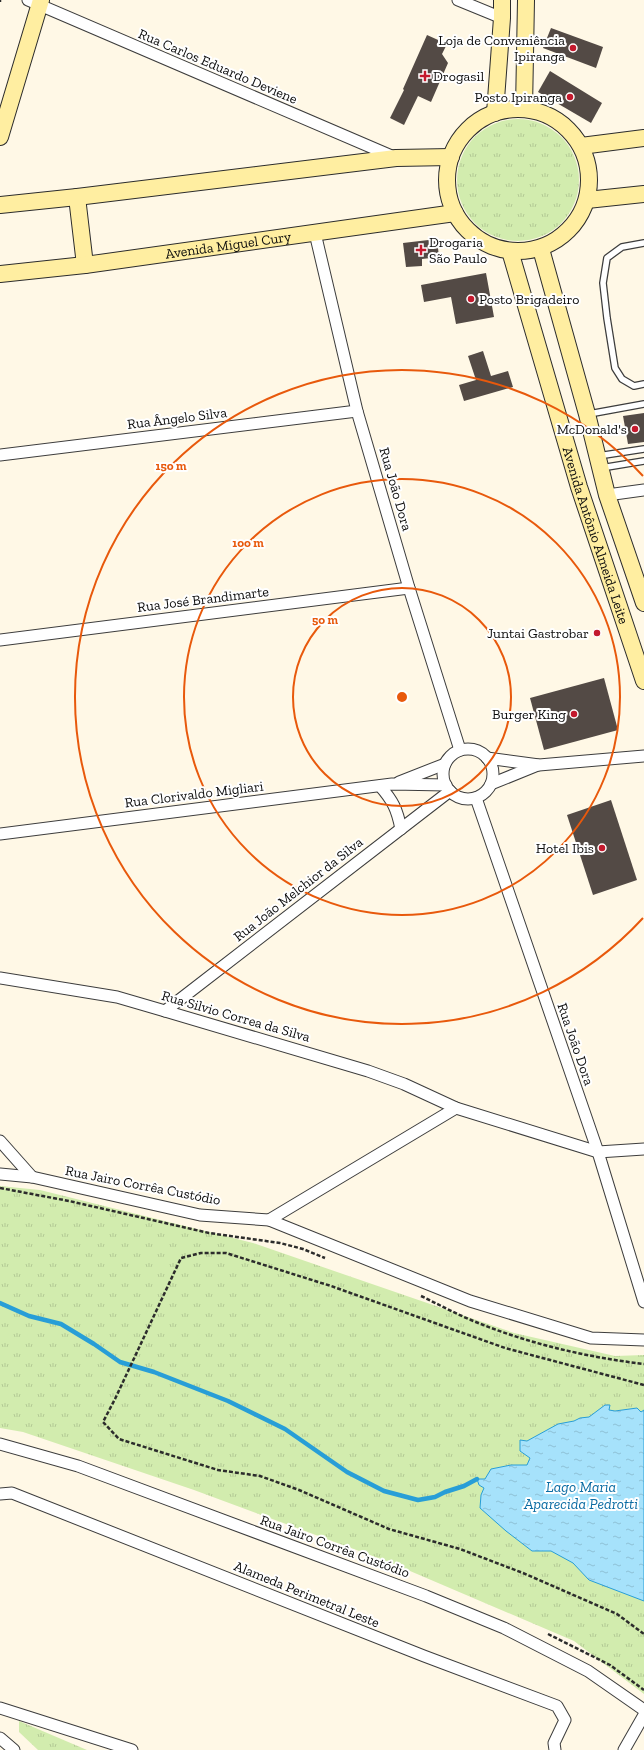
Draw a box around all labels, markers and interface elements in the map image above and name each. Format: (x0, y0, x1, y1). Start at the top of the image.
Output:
street label: Rua Carlos Eduardo Deviene (136, 25, 300, 108)
place label: Loja de Conveniência Ipiranga (438, 32, 565, 65)
marker: Loja de Conveniência Ipiranga (568, 43, 578, 53)
place label: Drogasil (433, 68, 484, 85)
marker: Drogasil (420, 71, 430, 81)
place label: Posto Ipiranga (474, 89, 562, 106)
marker: Posto Ipiranga (565, 92, 575, 102)
street label: Avenida Miguel Cury (164, 228, 293, 263)
place label: Drogaria São Paulo (429, 234, 487, 267)
marker: Drogaria São Paulo (416, 245, 426, 255)
place label: Posto Brigadeiro (479, 291, 580, 308)
marker: Posto Brigadeiro (466, 294, 476, 304)
street label: Rua Ângelo Silva (126, 404, 228, 433)
place label: McDonald's (557, 421, 627, 438)
marker: McDonald's (630, 424, 640, 434)
street label: Rua João Dora (375, 445, 416, 533)
street label: Avenida Antônio Almeida Leite (559, 445, 632, 627)
text: 150 m (156, 459, 187, 473)
text: 100 m (232, 536, 264, 550)
street label: Rua José Brandimarte (136, 583, 270, 616)
text: 50 m (312, 613, 338, 627)
place label: Juntai Gastrobar (487, 625, 589, 642)
marker: Juntai Gastrobar (592, 628, 602, 638)
centre of rings (395, 690, 409, 704)
place label: Burger King (492, 706, 566, 723)
marker: Burger King (569, 709, 579, 719)
street label: Rua Clorivaldo Migliari (124, 778, 265, 811)
street label: Rua João Melchior da Silva (230, 833, 367, 945)
place label: Hotel Ibis (536, 840, 594, 857)
marker: Hotel Ibis (597, 843, 607, 853)
street label: Rua Silvio Correa da Silva (160, 987, 312, 1046)
street label: Rua João Dora (553, 1001, 598, 1088)
street label: Rua Jairo Corrêa Custódio (64, 1162, 222, 1209)
water label: Lago Maria Aparecida Pedrotti (523, 1478, 638, 1513)
street label: Rua Jairo Corrêa Custódio (258, 1511, 412, 1581)
street label: Alameda Perimetral Leste (232, 1557, 382, 1632)

